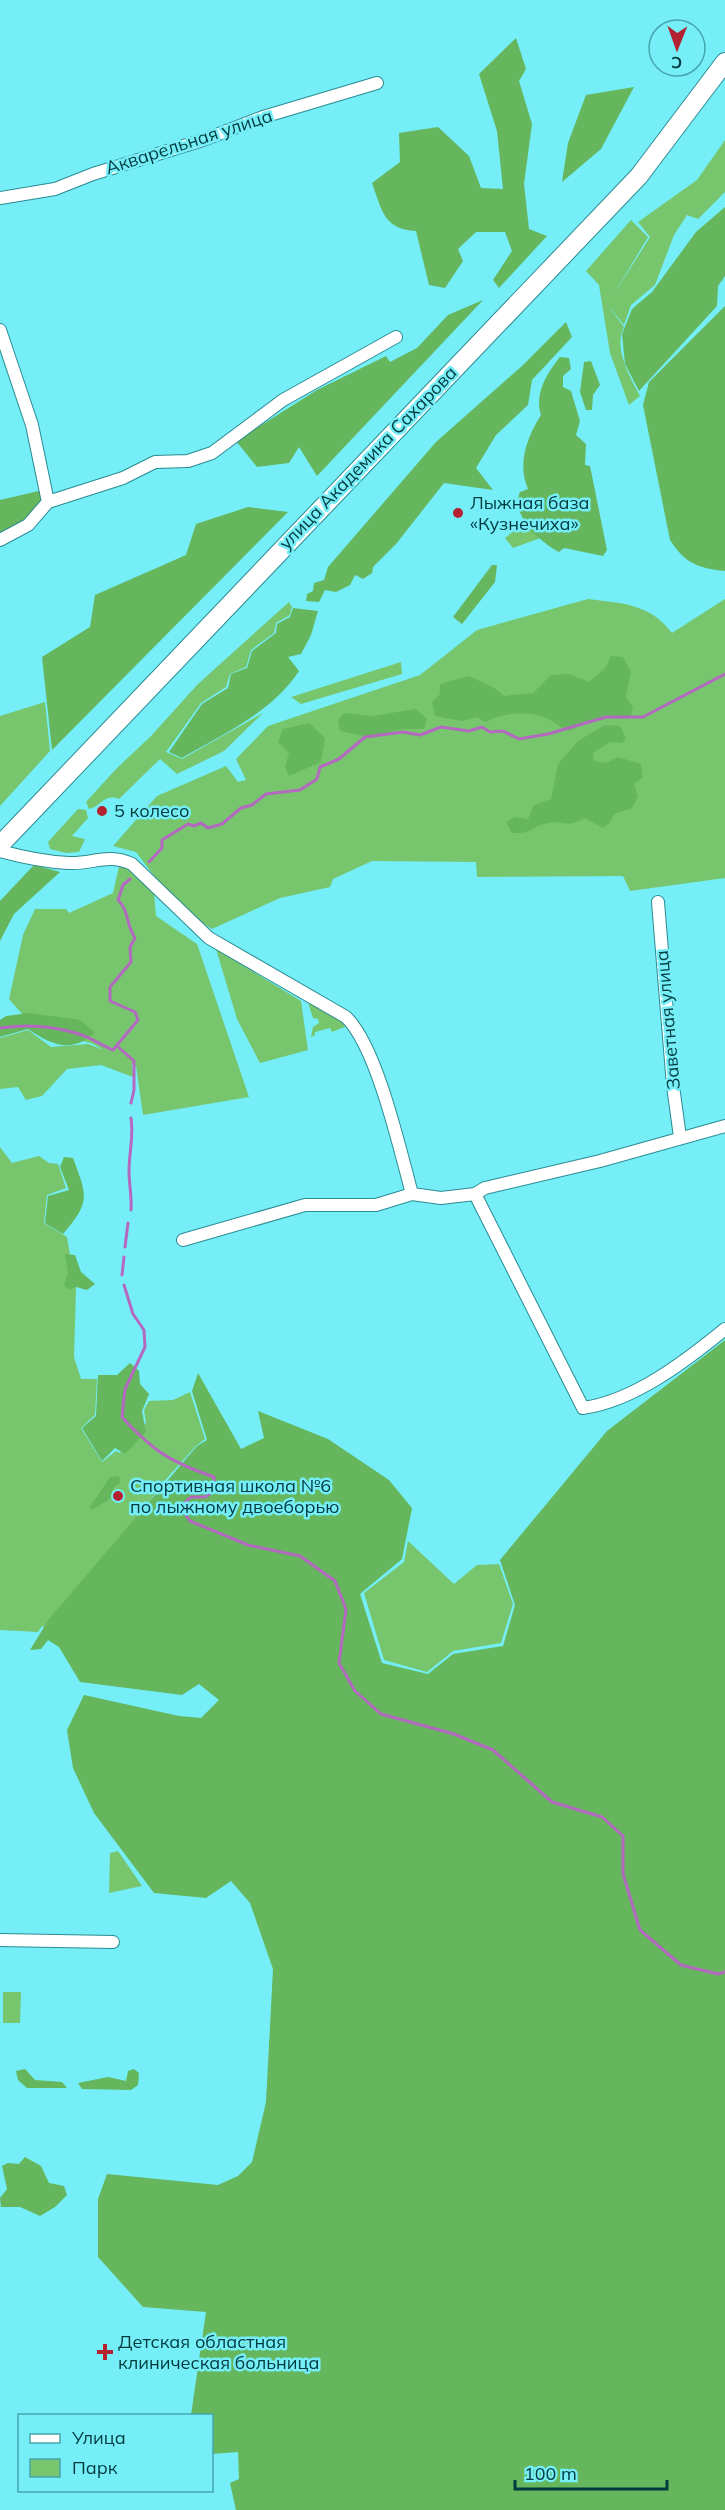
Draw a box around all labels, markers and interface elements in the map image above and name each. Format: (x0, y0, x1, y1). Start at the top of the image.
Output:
north arrow (647, 18, 707, 78)
text: С (671, 53, 682, 73)
street label: Акварельная улица (102, 104, 275, 179)
street label: улица Академика Сахарова (274, 361, 461, 554)
place label: Лыжная база «Кузнечиха» (470, 491, 590, 535)
marker: Лыжная база «Кузнечиха» (451, 506, 465, 520)
place label: 5 колесо (114, 799, 190, 822)
marker: 5 колесо (95, 804, 109, 818)
street label: Заветная улица (650, 949, 685, 1091)
place label: Спортивная школа №6 по лыжному двоеборью (130, 1474, 340, 1518)
marker: Спортивная школа №6 по лыжному двоеборью (111, 1489, 125, 1503)
place label: Детская областная клиническая больница (118, 2330, 320, 2374)
marker: Детская областная клиническая больница (96, 2343, 114, 2361)
legend (18, 2414, 213, 2492)
text: Улица (71, 2426, 126, 2449)
scale bar (515, 2453, 666, 2491)
text: Парк (72, 2456, 118, 2479)
text: 100 m (524, 2462, 577, 2485)

